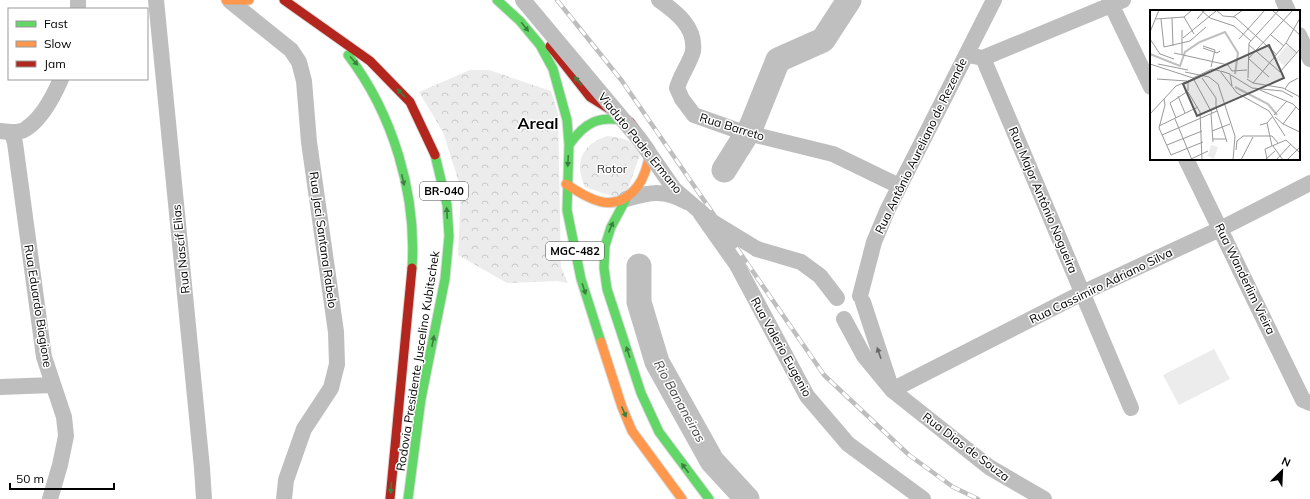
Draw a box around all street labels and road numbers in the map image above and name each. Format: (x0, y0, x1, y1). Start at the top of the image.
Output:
street label: Rua Antônio Aureliano de Rezende (871, 55, 970, 236)
street label: Viaduto Padre Ermano (595, 89, 686, 196)
street label: Rua Barreto (698, 110, 767, 144)
street label: Rua Major Antônio Nogueira (1006, 124, 1081, 275)
street label: Rua Jaci Santana Rabelo (306, 171, 341, 309)
road number: BR-040 (420, 182, 468, 200)
street label: Rua Nascif Elias (168, 204, 193, 294)
street label: Rua Wanderlim Vieira (1212, 221, 1279, 337)
road number: MGC-482 (546, 242, 604, 260)
street label: Rua Eduardo Biagione (21, 243, 56, 368)
street label: Rua Cassimiro Adriano Silva (1027, 244, 1175, 327)
street label: Rodovia Presidente Juscelino Kubitschek (393, 249, 442, 472)
street label: Rua Valerio Eugenio (748, 294, 815, 399)
street label: Rua Dias de Souza (920, 409, 1013, 484)

